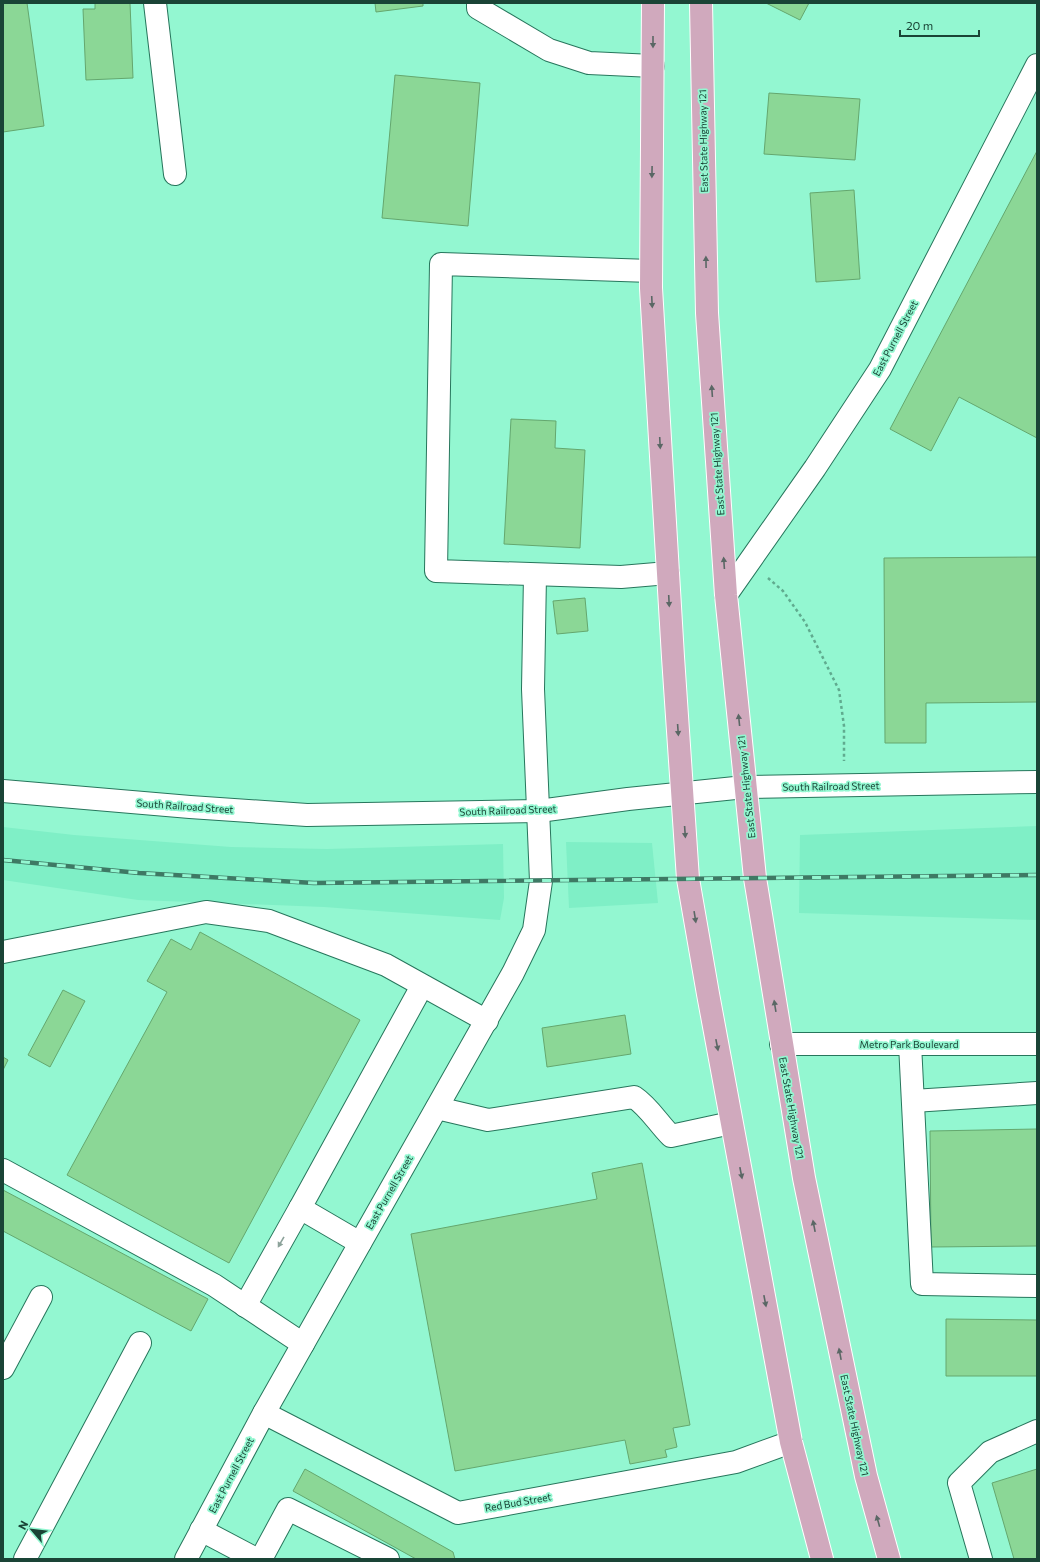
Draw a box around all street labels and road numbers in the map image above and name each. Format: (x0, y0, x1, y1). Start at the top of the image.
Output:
street label: East State Highway 121 (696, 89, 710, 193)
street label: East Purnell Street (870, 298, 920, 378)
street label: East State Highway 121 (707, 412, 727, 516)
street label: East State Highway 121 (735, 735, 757, 839)
street label: South Railroad Street (782, 779, 880, 793)
street label: South Railroad Street (136, 797, 234, 815)
street label: South Railroad Street (459, 802, 557, 818)
street label: Metro Park Boulevard (860, 1038, 959, 1050)
street label: East State Highway 121 (777, 1056, 807, 1160)
street label: East Purnell Street (363, 1153, 415, 1231)
street label: East State Highway 121 (838, 1373, 872, 1477)
street label: East Purnell Street (206, 1435, 256, 1515)
street label: Red Bud Street (484, 1490, 552, 1514)

